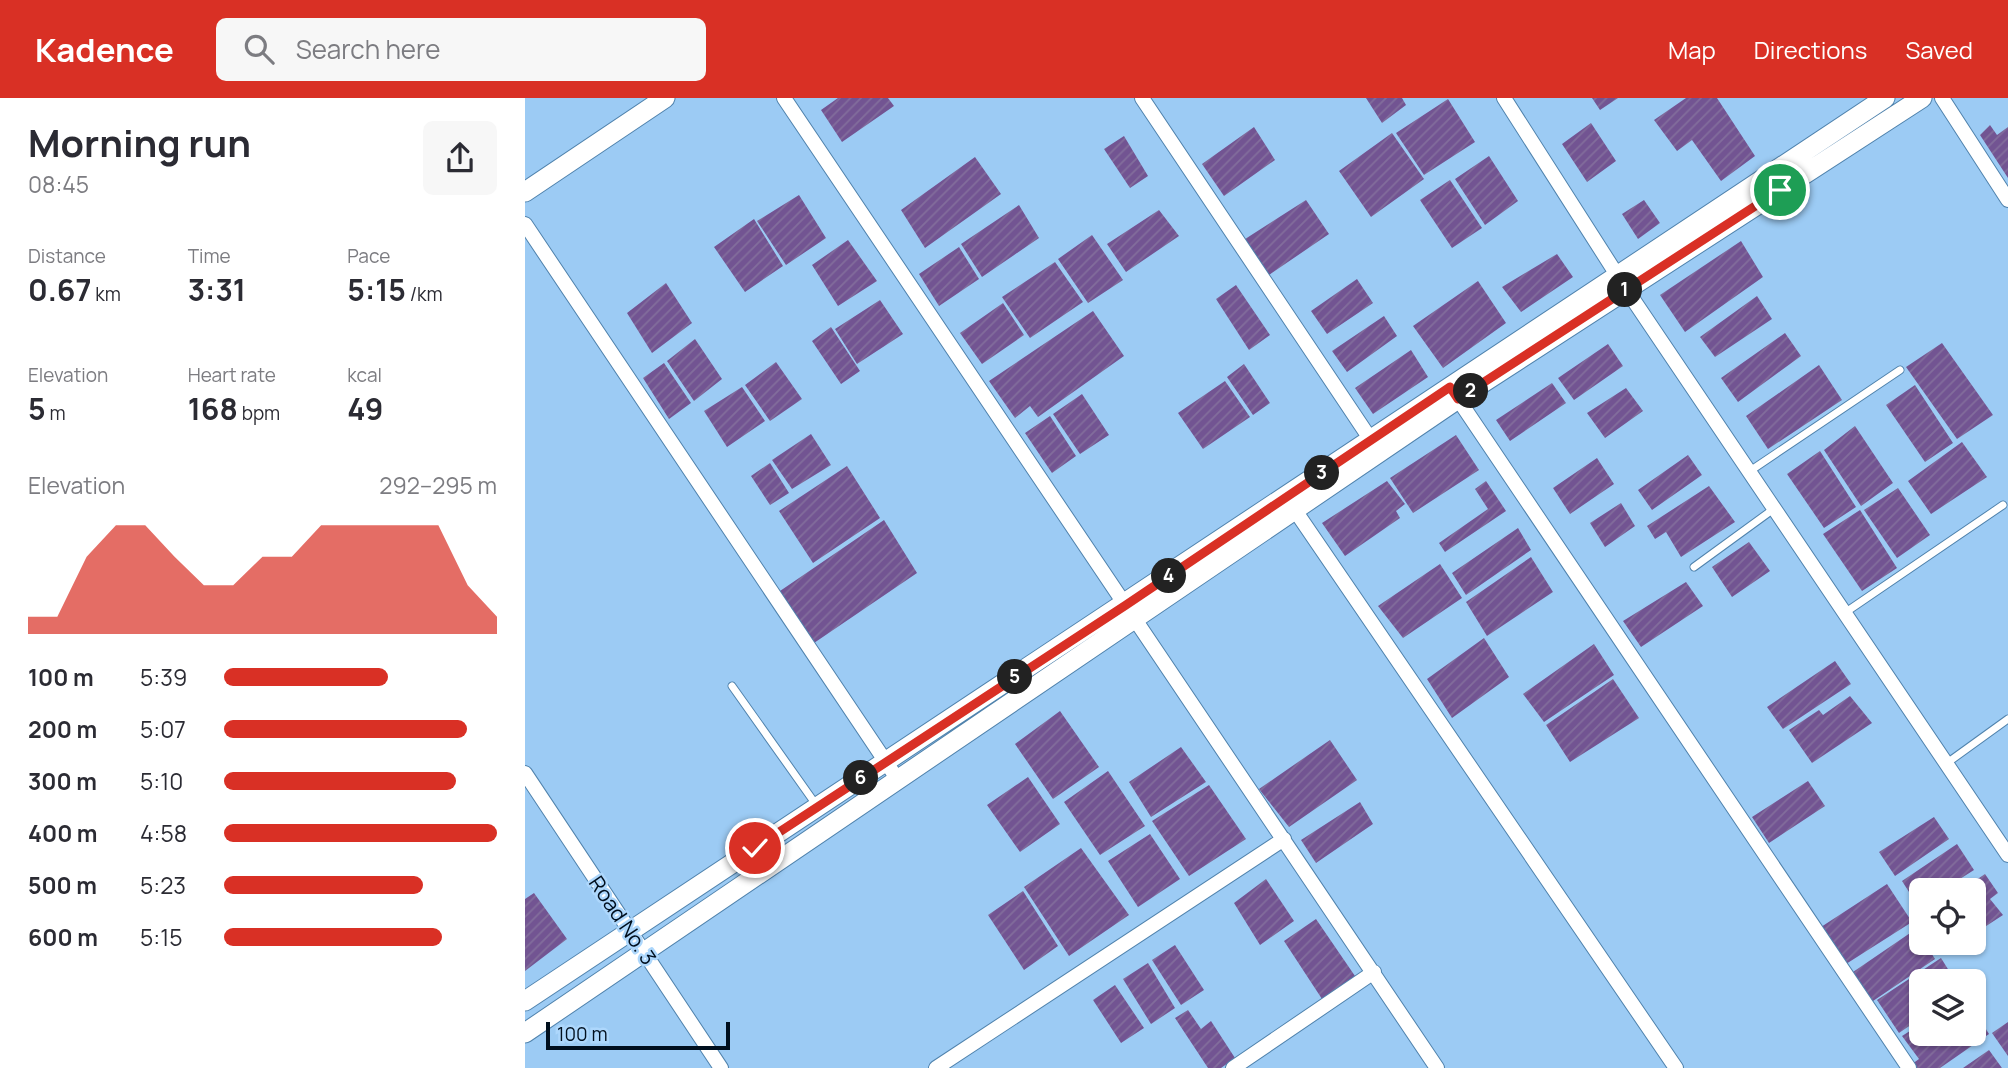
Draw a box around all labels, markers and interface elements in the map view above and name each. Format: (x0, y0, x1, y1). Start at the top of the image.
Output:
search box (216, 18, 706, 81)
text: Kadence (35, 27, 174, 72)
icon: search (240, 30, 278, 68)
text: Search here (296, 31, 440, 67)
text: Map (1668, 33, 1716, 66)
text: Directions (1754, 33, 1867, 66)
text: Saved (1905, 33, 1973, 66)
text: Morning run (28, 116, 251, 168)
button: share (423, 121, 497, 195)
pin (1750, 160, 1810, 220)
text: 08:45 (28, 168, 89, 200)
icon: arrive (1761, 171, 1799, 209)
text: Distance (28, 243, 106, 269)
text: Time (188, 243, 231, 269)
text: Pace (347, 243, 390, 269)
text: 0.67 (28, 269, 92, 310)
text: 3:31 (188, 269, 246, 310)
text: 5:15 (347, 269, 406, 310)
pin: 1 (1607, 272, 1643, 308)
text: 1 (1620, 276, 1629, 302)
text: km (92, 281, 121, 307)
text: /km (406, 281, 443, 307)
text: Elevation (28, 362, 108, 388)
text: Heart rate (188, 362, 276, 388)
text: kcal (347, 362, 382, 388)
pin: 2 (1453, 374, 1489, 408)
text: 2 (1465, 377, 1476, 403)
text: 5 (28, 388, 46, 429)
text: 168 (188, 388, 238, 429)
text: 49 (347, 388, 383, 429)
text: m (46, 400, 66, 426)
text: bpm (238, 400, 280, 426)
pin: 3 (1305, 456, 1339, 490)
text: 3 (1316, 459, 1327, 485)
text: Elevation (28, 469, 125, 501)
text: 292–295 m (379, 469, 497, 501)
pin: 4 (1151, 559, 1187, 594)
text: 4 (1163, 562, 1174, 588)
pin: 5 (997, 660, 1033, 694)
text: 100 m (28, 661, 94, 693)
text: 5:39 (140, 661, 187, 693)
text: 5 (1009, 663, 1020, 689)
text: 200 m (28, 713, 97, 745)
text: 5:07 (140, 713, 186, 745)
pin: 6 (843, 760, 879, 796)
text: 6 (855, 764, 866, 790)
text: 300 m (28, 765, 97, 797)
text: 5:10 (140, 765, 183, 797)
text: 400 m (28, 817, 98, 849)
text: 4:58 (140, 817, 187, 849)
pin (725, 818, 785, 878)
icon: check (736, 829, 774, 867)
text: 500 m (28, 869, 97, 901)
text: 5:23 (140, 869, 186, 901)
street label: Road No. 3 (583, 870, 663, 970)
map controls (1909, 878, 1986, 1046)
button: locate (1909, 878, 1986, 955)
text: 600 m (28, 921, 98, 953)
text: 5:15 (140, 921, 182, 953)
button: layers (1909, 969, 1986, 1046)
scale bar (546, 1019, 730, 1051)
text: 100 m (557, 1021, 608, 1047)

